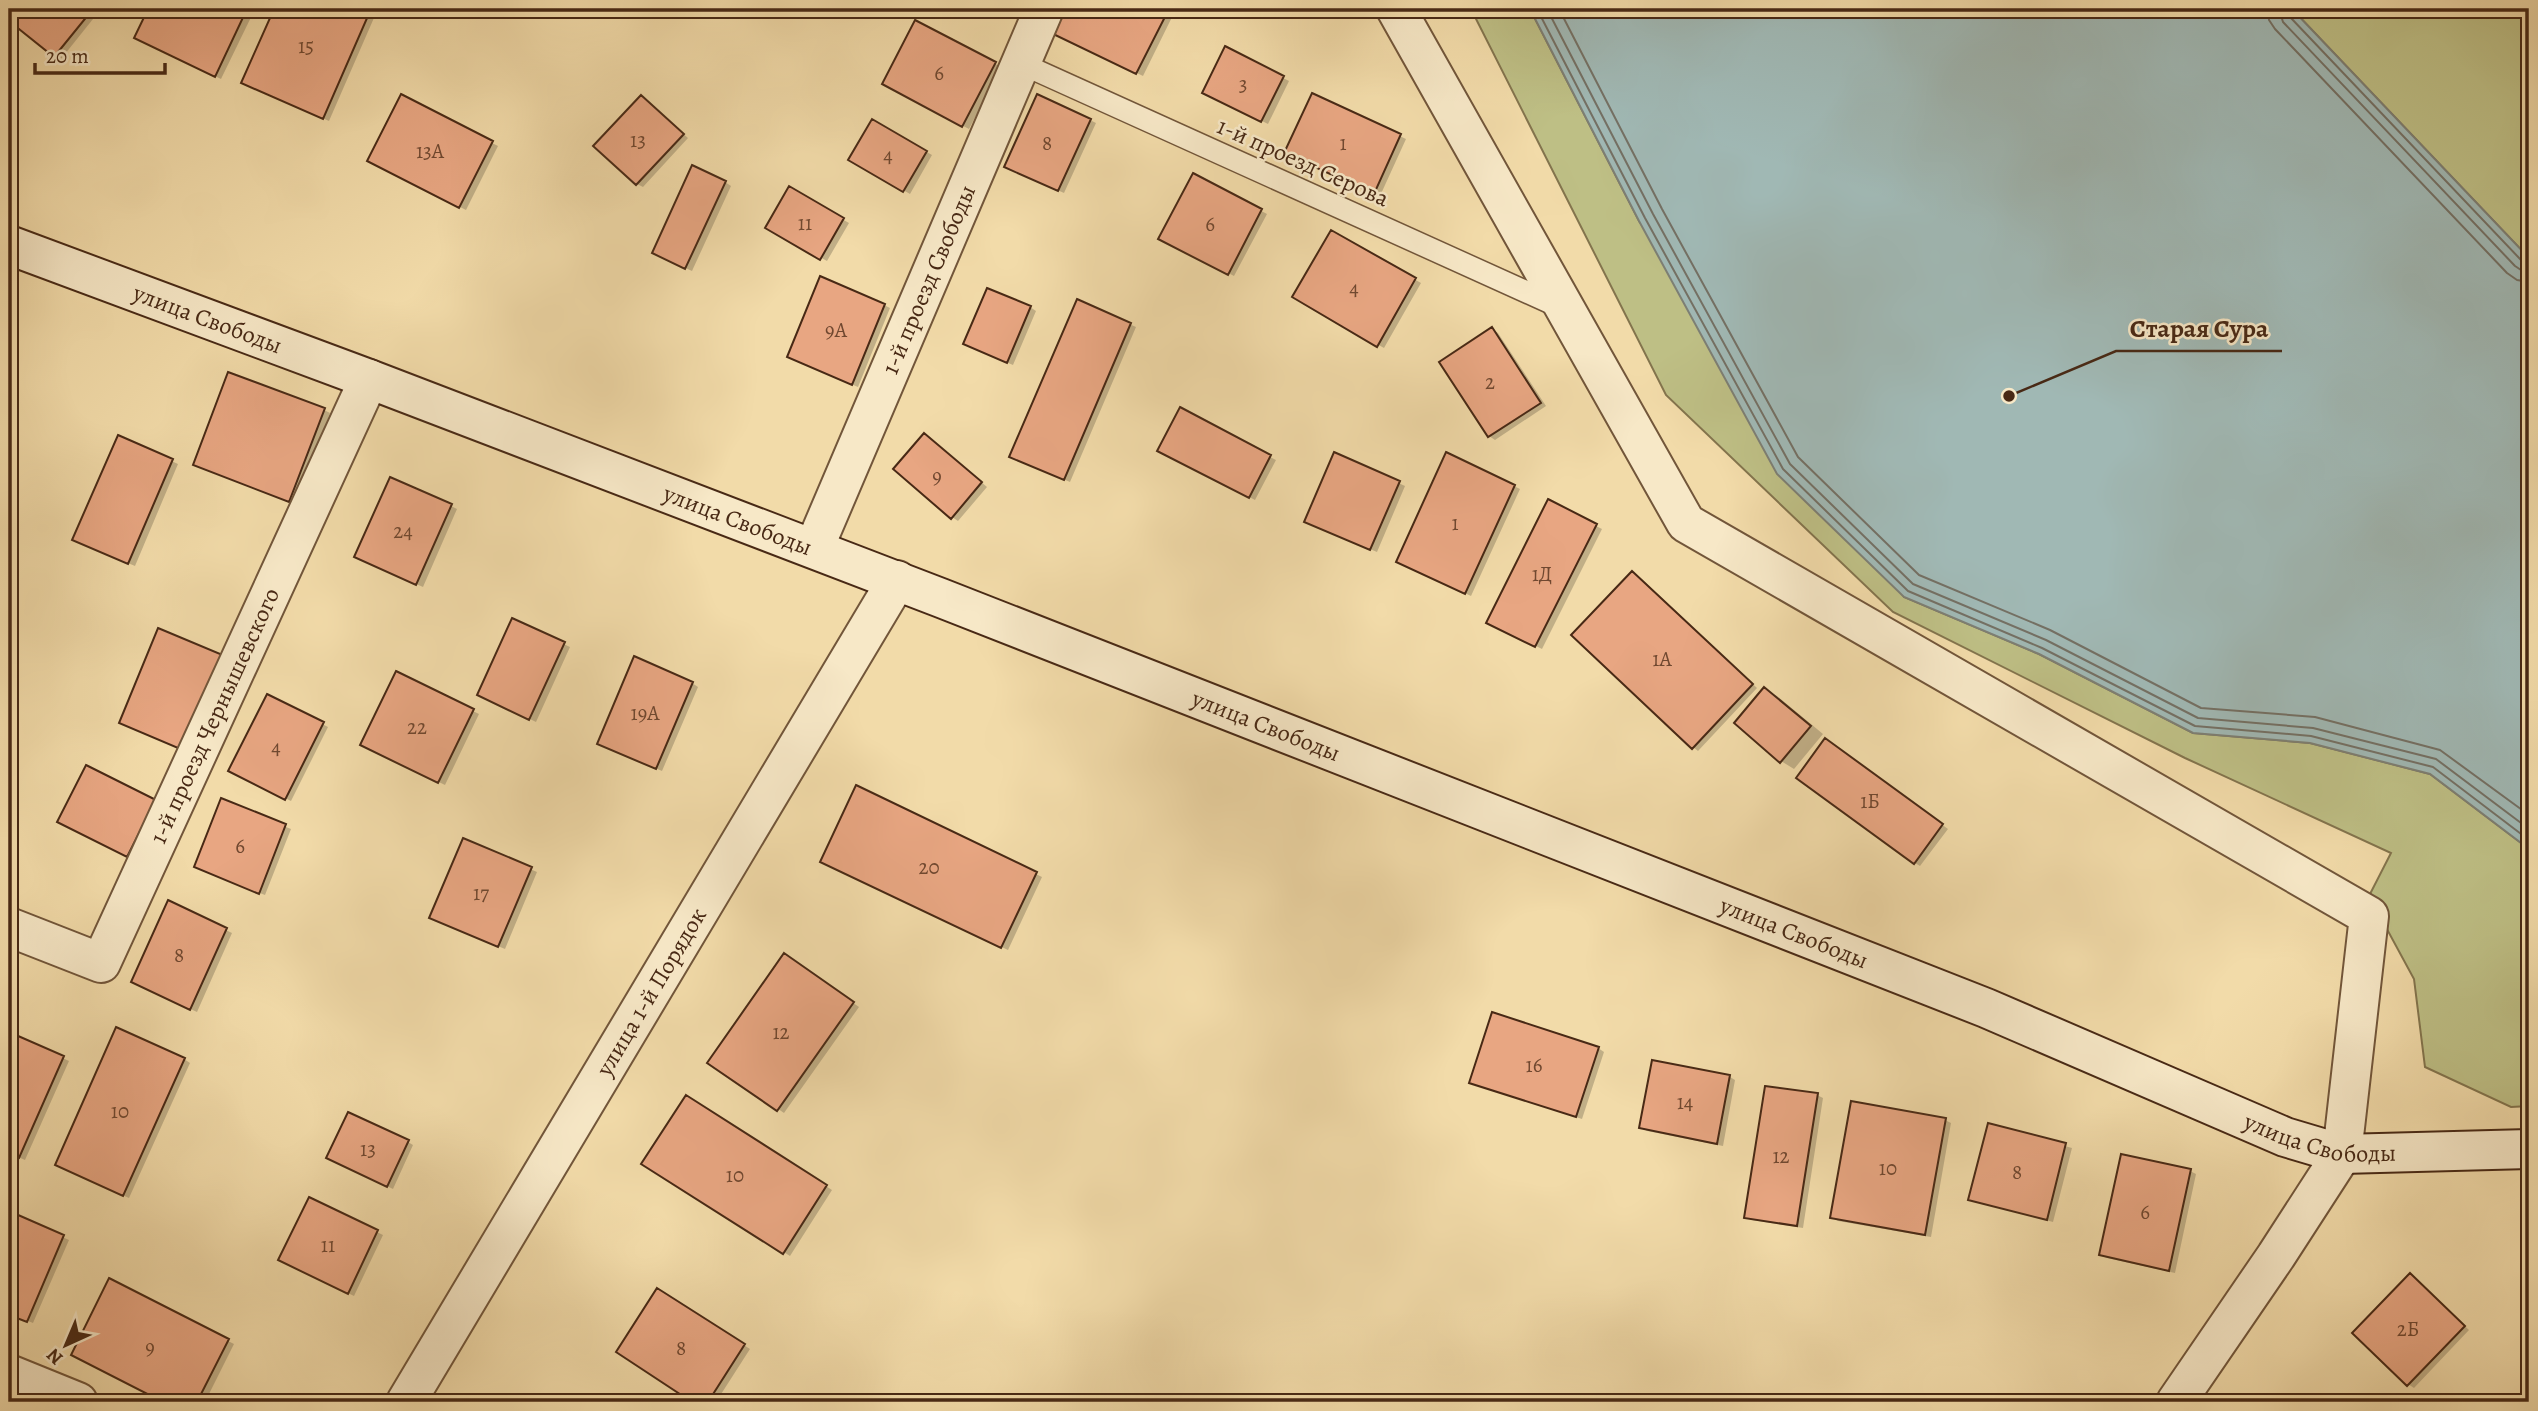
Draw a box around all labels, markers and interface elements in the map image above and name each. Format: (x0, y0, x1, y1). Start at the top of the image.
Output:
scale bar (35, 32, 164, 76)
house number: 15 (298, 32, 314, 60)
text: 20 m (46, 42, 89, 70)
house number: 6 (934, 59, 944, 87)
house number: 3 (1239, 70, 1247, 98)
street label: 1-й проезд Серова (1212, 110, 1394, 214)
house number: 13 (630, 126, 646, 154)
house number: 8 (1042, 129, 1052, 157)
house number: 1 (1339, 129, 1347, 157)
house number: 13А (416, 137, 445, 165)
house number: 4 (883, 141, 893, 169)
street label: 1-й проезд Свободы (874, 180, 983, 379)
house number: 11 (798, 209, 812, 237)
house number: 6 (1205, 210, 1215, 238)
house number: 4 (1349, 274, 1359, 302)
street label: улица Свободы (128, 276, 287, 361)
callout: Старая Сура (2116, 304, 2282, 351)
text: Старая Сура (2130, 311, 2269, 346)
house number: 9А (825, 316, 848, 344)
house number: 2 (1485, 368, 1495, 396)
house number: 9 (932, 462, 942, 490)
street label: улица Свободы (658, 477, 817, 563)
house number: 1 (1451, 509, 1459, 537)
house number: 24 (393, 517, 413, 545)
house number: 1Д (1532, 560, 1552, 588)
street label: 1-й проезд Чернышевского (142, 582, 287, 849)
house number: 1А (1652, 645, 1672, 673)
street label: улица Свободы (1186, 682, 1345, 769)
house number: 19А (630, 699, 660, 727)
house number: 22 (407, 713, 427, 741)
house number: 4 (271, 733, 281, 761)
house number: 1Б (1860, 787, 1880, 815)
house number: 6 (235, 832, 245, 860)
house number: 20 (918, 853, 940, 881)
house number: 17 (473, 879, 489, 907)
street label: улица Свободы (1714, 889, 1873, 976)
street label: улица 1-й Порядок (588, 901, 714, 1083)
house number: 8 (174, 941, 184, 969)
house number: 12 (772, 1018, 790, 1046)
house number: 16 (1526, 1051, 1543, 1079)
house number: 14 (1677, 1088, 1693, 1116)
house number: 10 (111, 1097, 129, 1125)
street label: улица Свободы (2238, 1105, 2397, 1170)
house number: 13 (360, 1135, 376, 1163)
house number: 12 (1772, 1142, 1790, 1170)
house number: 10 (1879, 1154, 1897, 1182)
house number: 8 (2012, 1158, 2022, 1186)
house number: 10 (726, 1161, 744, 1189)
house number: 6 (2140, 1198, 2150, 1226)
house number: 11 (321, 1231, 335, 1259)
north arrow (32, 1310, 102, 1380)
house number: 2Б (2397, 1315, 2419, 1343)
house number: 9 (145, 1333, 155, 1361)
house number: 8 (676, 1334, 686, 1362)
text: N (41, 1342, 69, 1371)

